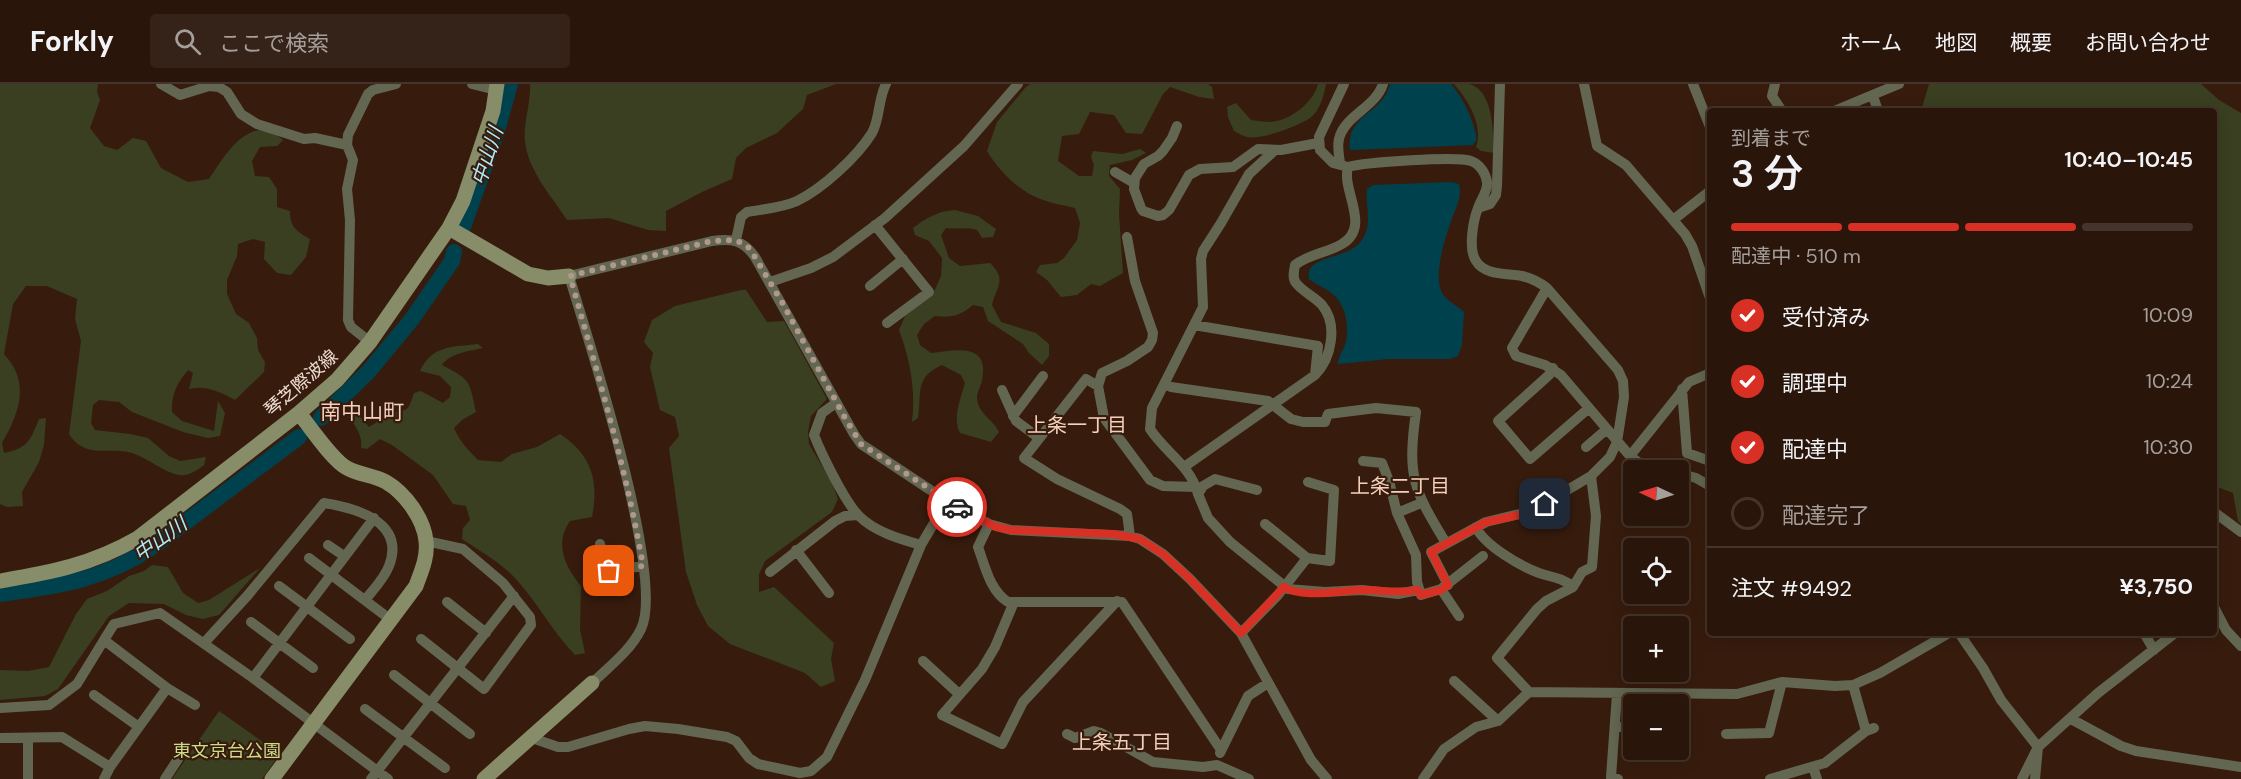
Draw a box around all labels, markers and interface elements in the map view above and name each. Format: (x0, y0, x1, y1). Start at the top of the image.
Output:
search box (150, 14, 570, 68)
text: Forkly (30, 23, 114, 60)
icon: search (171, 25, 204, 58)
text: ここで検索 (219, 29, 329, 58)
text: ホーム (1840, 29, 1902, 57)
text: 地図 (1935, 29, 1977, 57)
text: 概要 (2010, 29, 2052, 57)
text: お問い合わせ (2085, 29, 2211, 57)
water label: 中山川 (465, 122, 509, 189)
text: 到着まで (1731, 125, 1811, 151)
text: 10:40–10:45 (2064, 145, 2193, 174)
text: 3 分 (1731, 148, 1803, 199)
text: 配達中 · 510 m (1731, 243, 1861, 269)
icon: check (1731, 299, 1764, 332)
text: 10:09 (2143, 302, 2193, 328)
text: 受付済み (1782, 303, 1870, 332)
street label: 琴芝際波線 (259, 344, 343, 422)
icon: check (1731, 365, 1764, 398)
text: 10:24 (2146, 368, 2193, 394)
text: 調理中 (1782, 369, 1848, 398)
district label: 南中山町 (320, 398, 404, 426)
district label: 上条一丁目 (1027, 412, 1127, 438)
icon: check (1731, 431, 1764, 464)
text: 10:30 (2144, 434, 2193, 460)
text: 配達中 (1782, 435, 1848, 464)
north arrow (1623, 460, 1689, 526)
map controls (1623, 460, 1689, 760)
district label: 上条二丁目 (1350, 473, 1450, 499)
courier (927, 477, 987, 537)
pin (1519, 478, 1570, 529)
icon: home (1528, 487, 1561, 520)
icon: car (941, 491, 974, 524)
text: 配達完了 (1782, 501, 1870, 530)
water label: 中山川 (128, 510, 194, 567)
button: locate (1623, 538, 1689, 604)
pin (583, 545, 634, 596)
icon: bag (592, 554, 625, 587)
text: ¥3,750 (2120, 572, 2193, 601)
text: 注文 #9492 (1731, 574, 1852, 603)
button: + (1623, 616, 1689, 682)
button: − (1623, 694, 1689, 760)
district label: 上条五丁目 (1072, 729, 1172, 755)
park label: 東文京台公園 (173, 739, 281, 763)

